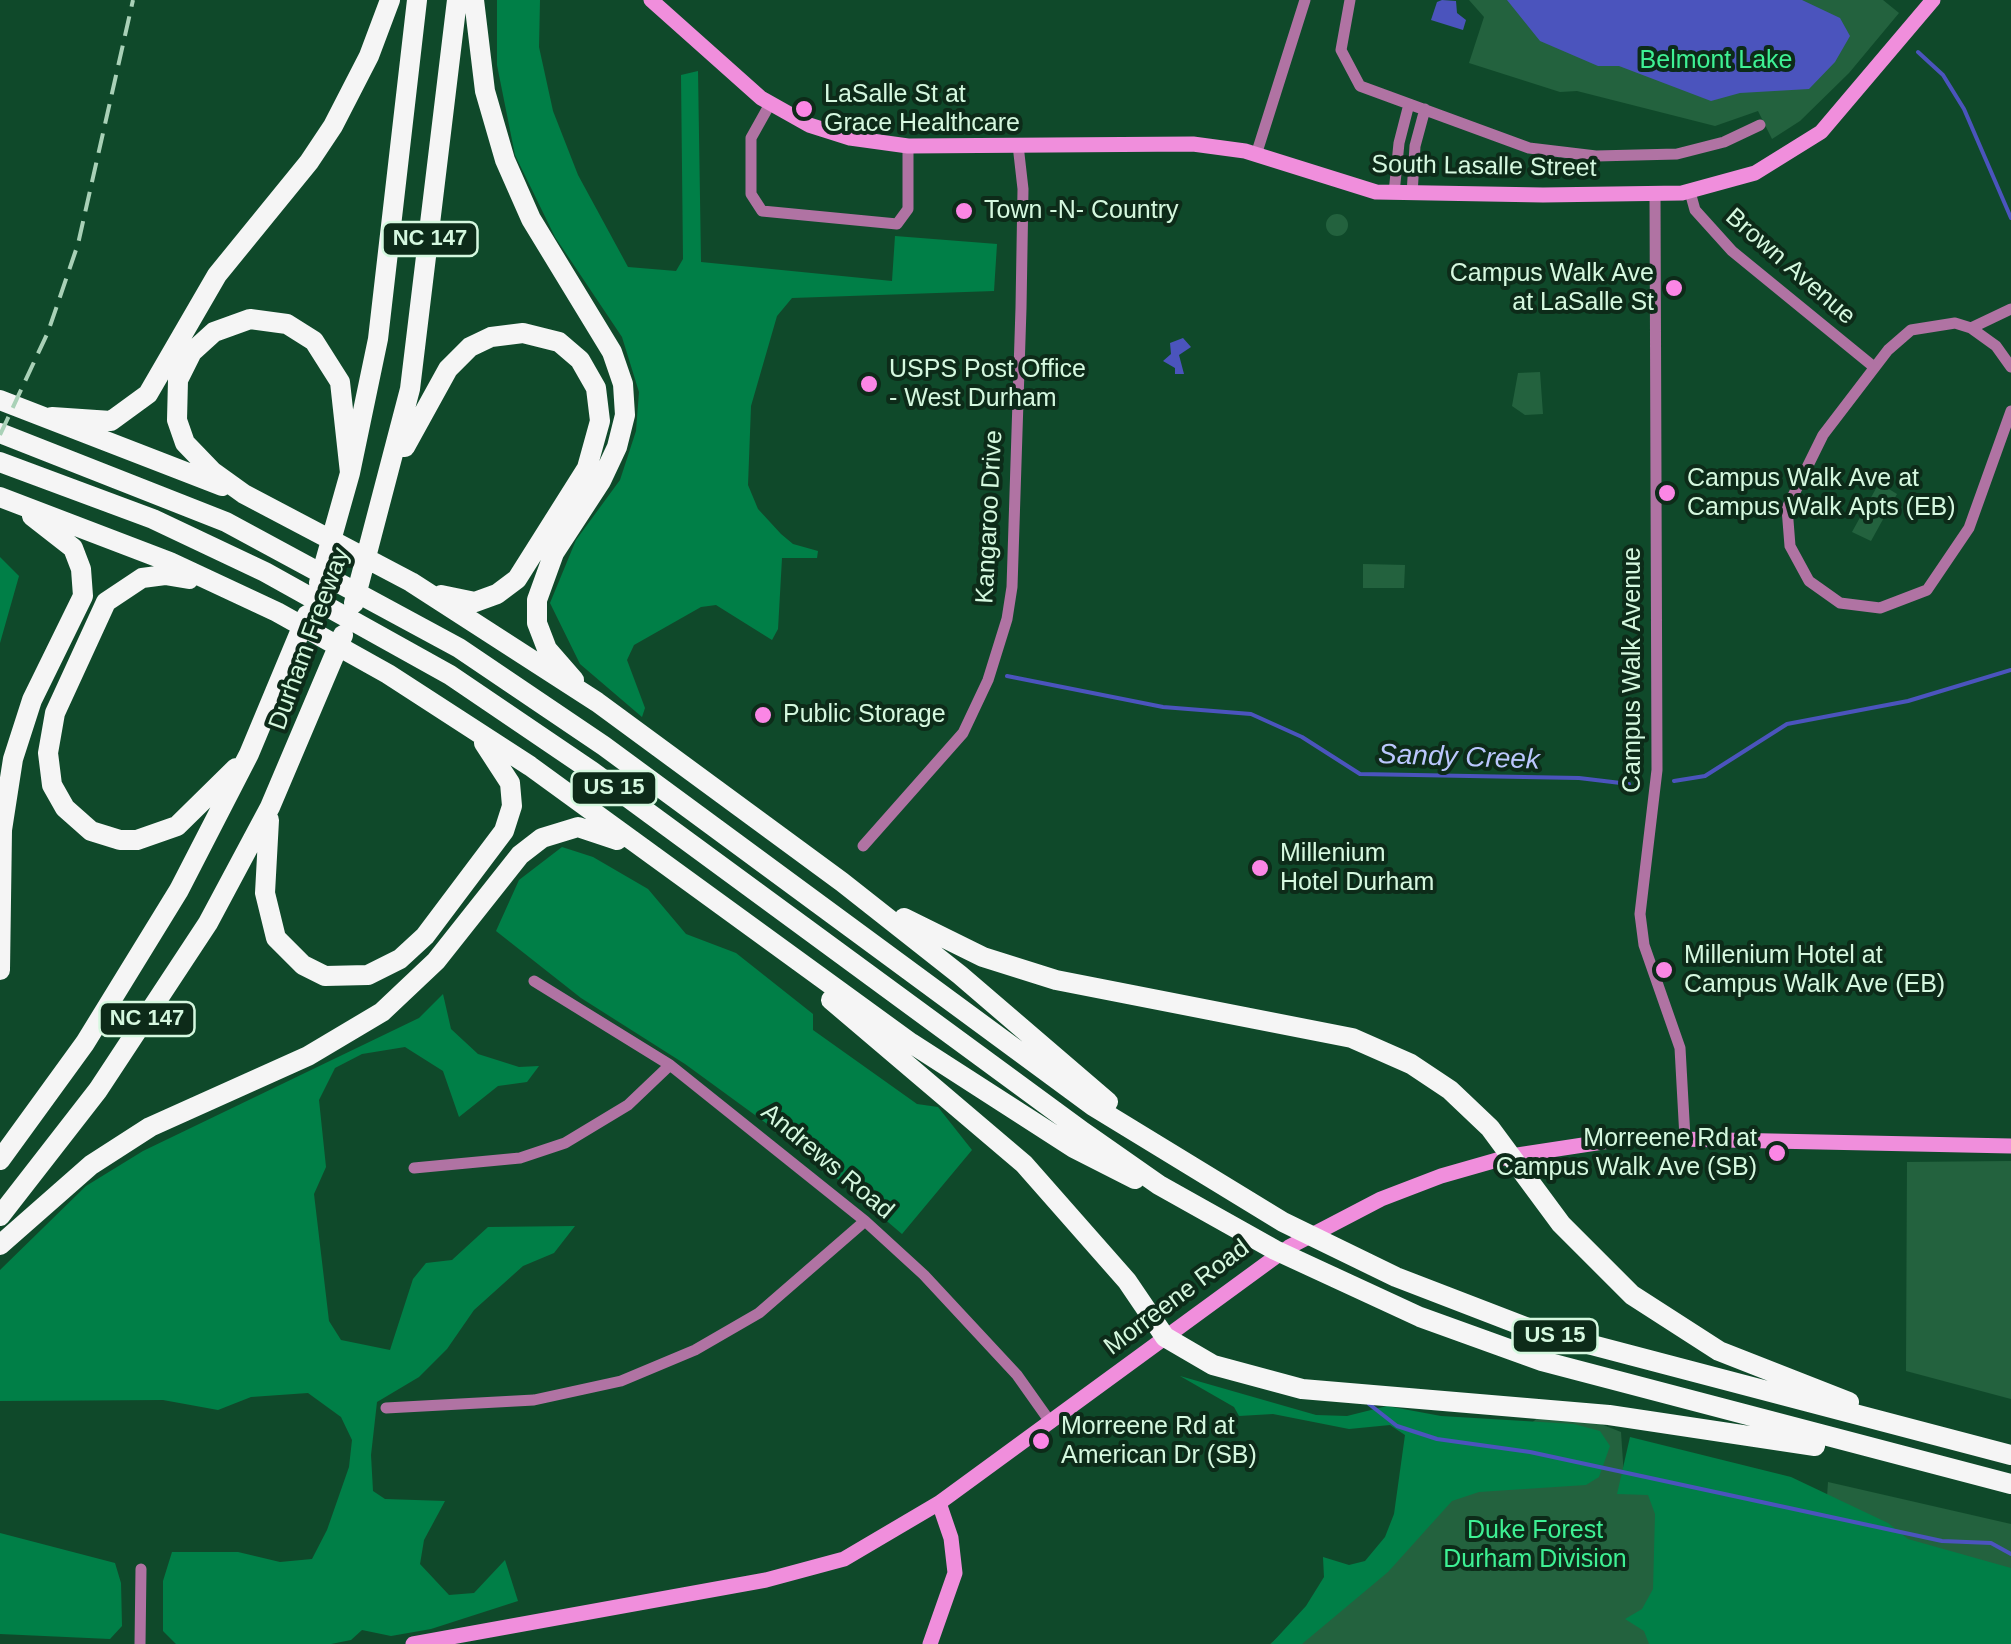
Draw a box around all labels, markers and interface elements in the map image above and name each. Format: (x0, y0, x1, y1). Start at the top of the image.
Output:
park label: Belmont Lake (1640, 46, 1792, 76)
place label: LaSalle St at Grace Healthcare (824, 80, 1020, 139)
marker: LaSalle St at Grace Healthcare (793, 98, 815, 120)
street label: South Lasalle Street (1371, 150, 1597, 184)
place label: Town -N- Country (984, 196, 1178, 226)
marker: Town -N- Country (953, 200, 975, 222)
street label: Brown Avenue (1719, 202, 1861, 332)
road number: NC 147 (382, 222, 478, 256)
place label: Campus Walk Ave at LaSalle St (1450, 259, 1654, 318)
marker: Campus Walk Ave at LaSalle St (1663, 277, 1685, 299)
place label: USPS Post Office - West Durham (889, 355, 1086, 414)
marker: USPS Post Office - West Durham (858, 373, 880, 395)
street label: Kangaroo Drive (970, 429, 1010, 605)
place label: Campus Walk Ave at Campus Walk Apts (EB) (1687, 464, 1956, 523)
marker: Campus Walk Ave at Campus Walk Apts (EB) (1656, 482, 1678, 504)
street label: Durham Freeway (263, 544, 357, 734)
street label: Campus Walk Avenue (1618, 547, 1648, 793)
place label: Public Storage (783, 700, 946, 730)
marker: Public Storage (752, 704, 774, 726)
water label: Sandy Creek (1378, 738, 1540, 778)
road number: US 15 (572, 771, 656, 805)
place label: Millenium Hotel Durham (1280, 839, 1434, 898)
marker: Millenium Hotel Durham (1249, 857, 1271, 879)
place label: Millenium Hotel at Campus Walk Ave (EB) (1684, 941, 1945, 1000)
marker: Millenium Hotel at Campus Walk Ave (EB) (1653, 959, 1675, 981)
road number: NC 147 (100, 1002, 194, 1036)
street label: Andrews Road (755, 1098, 899, 1226)
place label: Morreene Rd at Campus Walk Ave (SB) (1496, 1124, 1757, 1183)
marker: Morreene Rd at Campus Walk Ave (SB) (1766, 1142, 1788, 1164)
street label: Morreene Road (1099, 1234, 1255, 1362)
road number: US 15 (1512, 1319, 1598, 1353)
place label: Morreene Rd at American Dr (SB) (1061, 1412, 1257, 1471)
marker: Morreene Rd at American Dr (SB) (1030, 1430, 1052, 1452)
park label: Duke Forest Durham Division (1443, 1516, 1627, 1575)

